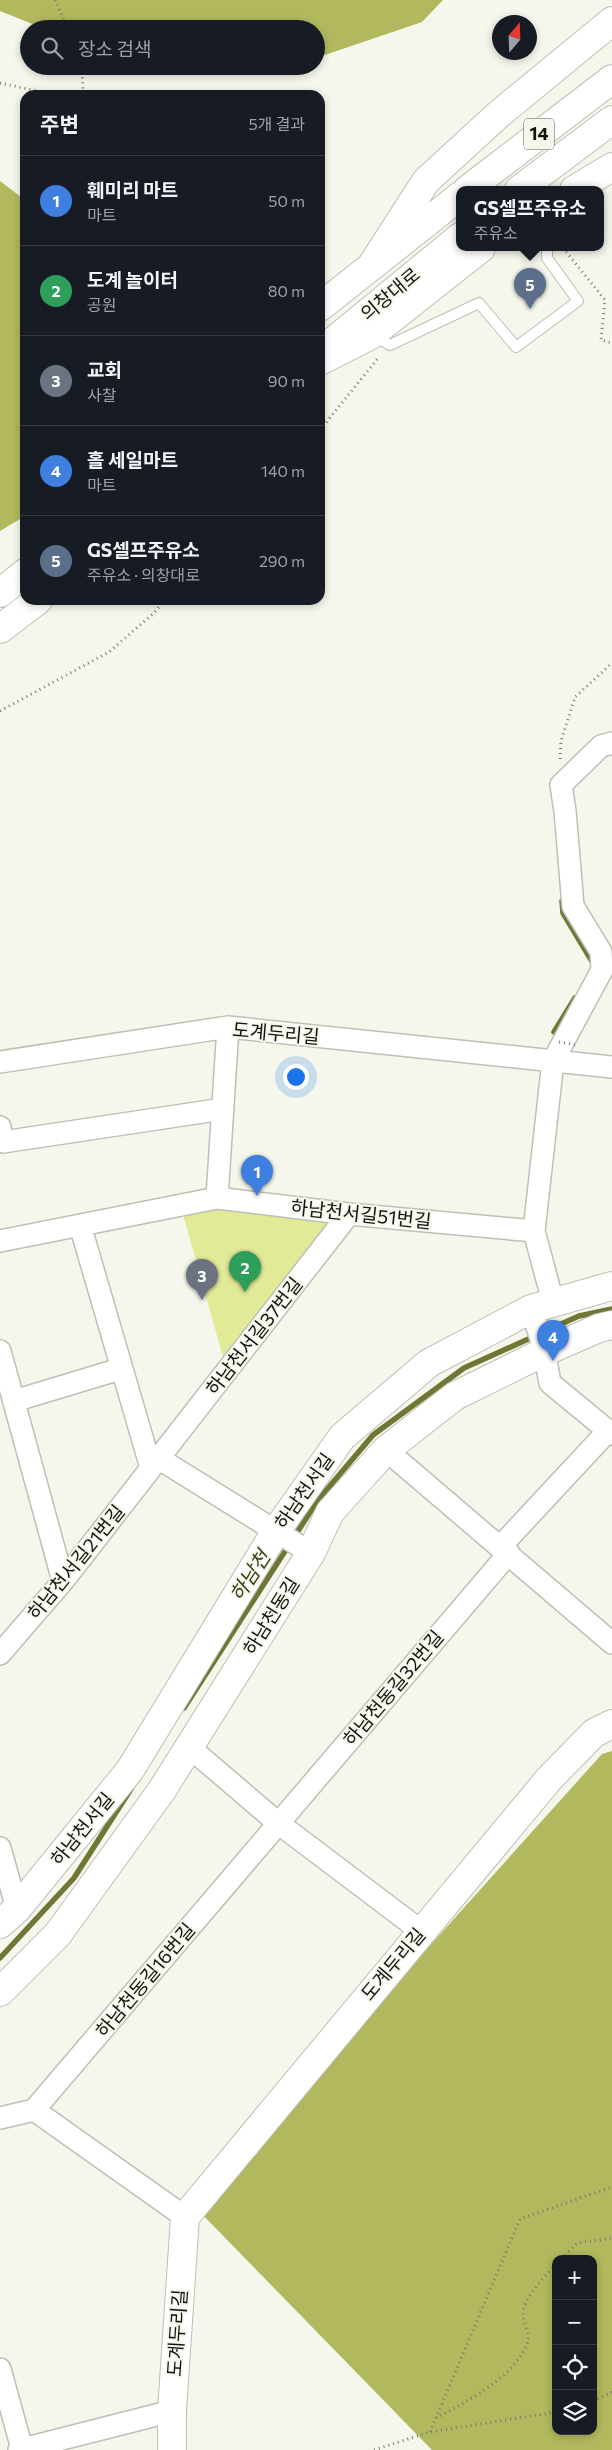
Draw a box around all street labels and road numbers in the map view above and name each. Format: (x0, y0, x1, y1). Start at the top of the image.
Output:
road number: 14 (524, 118, 554, 150)
street label: 의창대로 (356, 262, 424, 325)
street label: 도계두리길 (232, 1017, 321, 1048)
street label: 하남천서길51번길 (290, 1195, 433, 1232)
street label: 하남천서길37번길 (201, 1273, 307, 1399)
street label: 하남천서길 (269, 1448, 338, 1533)
street label: 하남천서길21번길 (22, 1500, 129, 1624)
street label: 하남천동길 (238, 1573, 303, 1659)
street label: 하남천동길32번길 (338, 1625, 448, 1750)
street label: 하남천서길 (45, 1787, 118, 1870)
street label: 하남천동길16번길 (90, 1918, 199, 2041)
street label: 도계두리길 (356, 1923, 430, 2005)
street label: 도계두리길 (162, 2289, 191, 2377)

